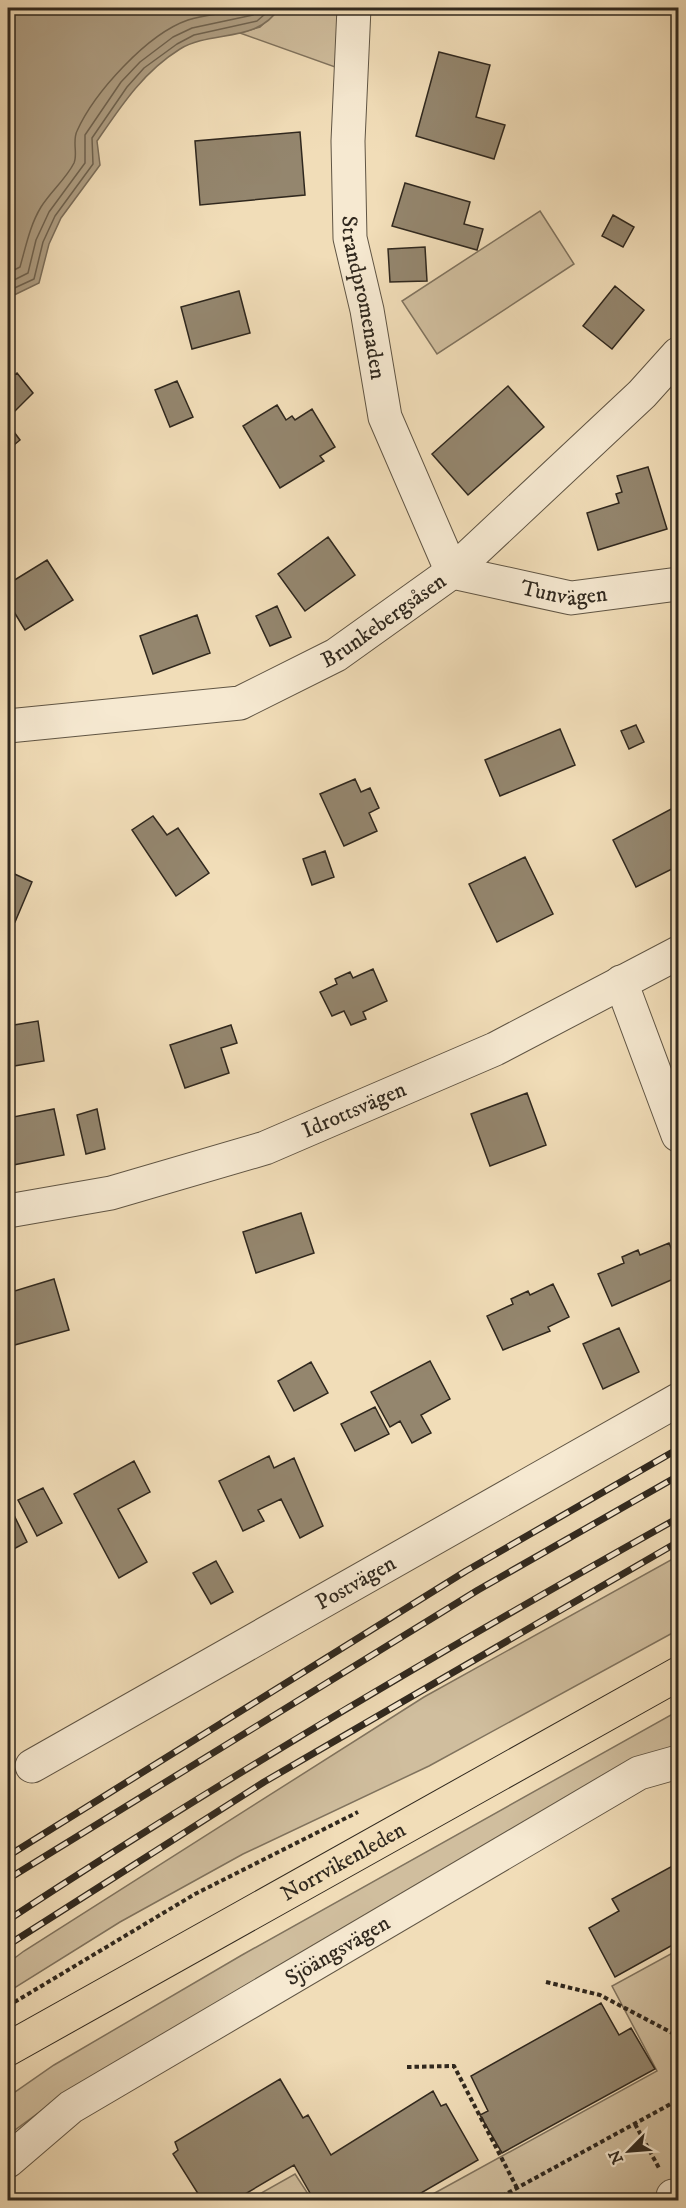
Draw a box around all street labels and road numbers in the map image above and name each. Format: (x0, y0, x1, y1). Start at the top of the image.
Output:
street label: Strandpromenaden (336, 215, 392, 382)
street label: Brunkebergsåsen (317, 567, 452, 674)
street label: Tunvägen (518, 574, 609, 612)
street label: Idrottsvägen (298, 1075, 411, 1144)
street label: Postvägen (311, 1549, 401, 1616)
street label: Norrvikenleden (276, 1816, 411, 1907)
street label: Sjöängsvägen (280, 1909, 395, 1992)

